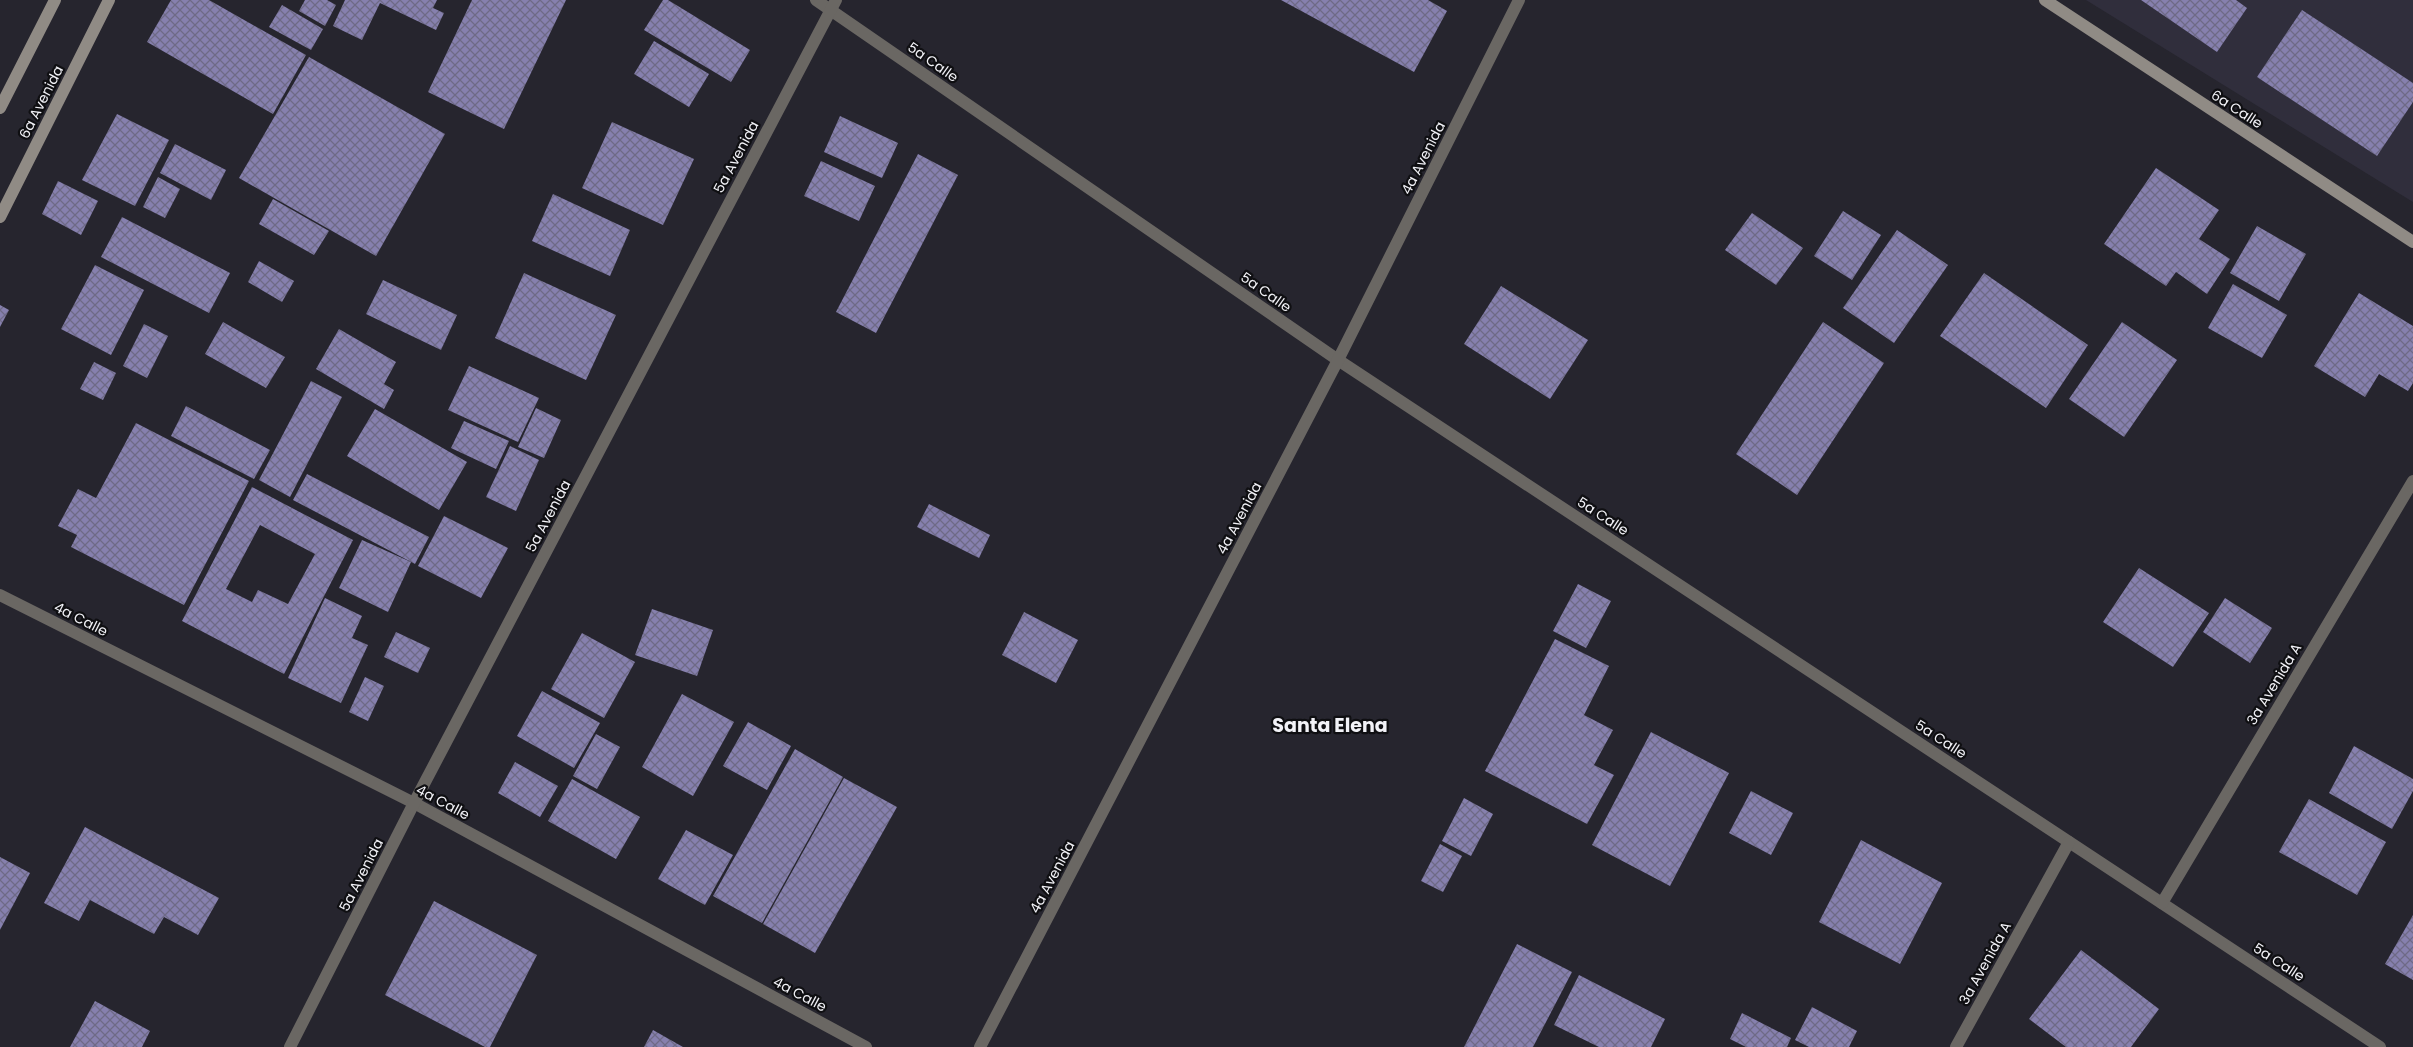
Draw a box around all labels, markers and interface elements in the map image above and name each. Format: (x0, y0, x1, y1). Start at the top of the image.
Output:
street label: 5a Calle (904, 37, 963, 87)
street label: 6a Avenida (14, 62, 68, 142)
street label: 6a Calle (2207, 85, 2267, 133)
street label: 5a Avenida (709, 117, 763, 197)
street label: 4a Avenida (1396, 118, 1450, 198)
street label: 5a Calle (1237, 267, 1296, 317)
street label: 5a Avenida (521, 476, 575, 556)
street label: 4a Avenida (1212, 478, 1266, 558)
street label: 5a Calle (1573, 492, 1633, 540)
street label: 4a Calle (51, 597, 112, 641)
street label: 3a Avenida A (2242, 639, 2306, 729)
district label: Santa Elena (1272, 712, 1388, 739)
street label: 5a Calle (1911, 715, 1971, 763)
street label: 4a Calle (413, 780, 474, 825)
street label: 5a Avenida (334, 835, 388, 915)
street label: 4a Avenida (1025, 837, 1079, 917)
street label: 3a Avenida A (1954, 918, 2016, 1008)
street label: 5a Calle (2249, 938, 2309, 986)
street label: 4a Calle (770, 972, 831, 1017)

